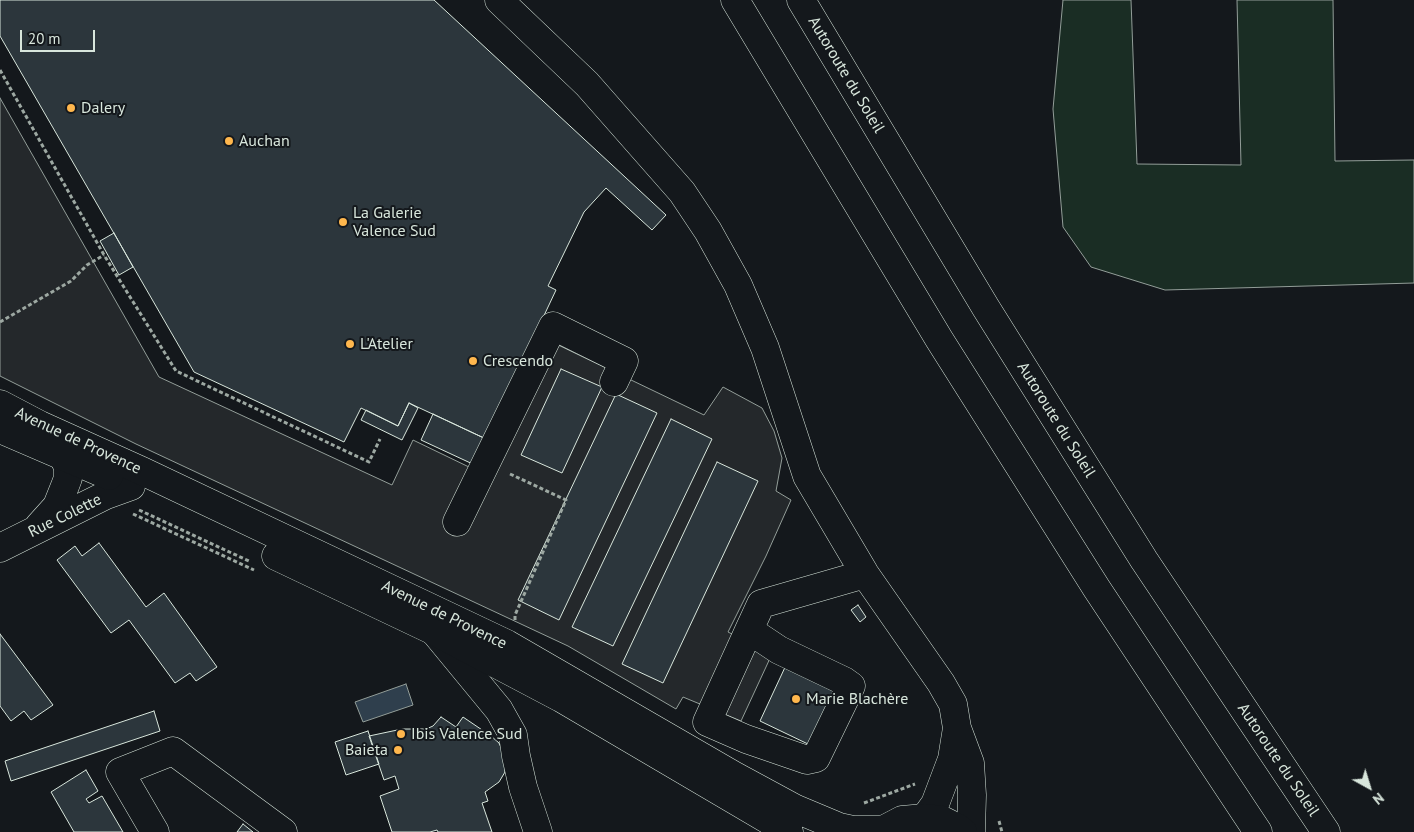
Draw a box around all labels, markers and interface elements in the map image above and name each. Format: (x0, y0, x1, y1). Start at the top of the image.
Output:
street label: Autoroute du Soleil (804, 13, 888, 137)
scale bar (22, 20, 98, 52)
text: 20 m (28, 29, 61, 48)
place label: Dalery (81, 98, 125, 118)
marker: Dalery (65, 102, 77, 114)
place label: Auchan (239, 131, 290, 151)
marker: Auchan (223, 135, 235, 147)
place label: La Galerie Valence Sud (353, 203, 436, 241)
marker: La Galerie Valence Sud (337, 216, 349, 228)
place label: L'Atelier (360, 334, 413, 354)
marker: L'Atelier (344, 338, 356, 350)
place label: Crescendo (483, 351, 553, 371)
marker: Crescendo (467, 355, 479, 367)
street label: Autoroute du Soleil (1013, 359, 1099, 481)
street label: Avenue de Provence (12, 403, 144, 479)
street label: Rue Colette (25, 490, 105, 542)
street label: Avenue de Provence (378, 576, 510, 654)
place label: Marie Blachère (806, 689, 908, 709)
marker: Marie Blachère (790, 693, 802, 705)
street label: Autoroute du Soleil (1233, 700, 1323, 820)
place label: Ibis Valence Sud (411, 724, 522, 744)
marker: Ibis Valence Sud (395, 728, 407, 740)
place label: Baieta (345, 740, 388, 760)
marker: Baieta (392, 744, 404, 756)
north arrow (1344, 762, 1394, 812)
text: N (1369, 789, 1388, 809)

